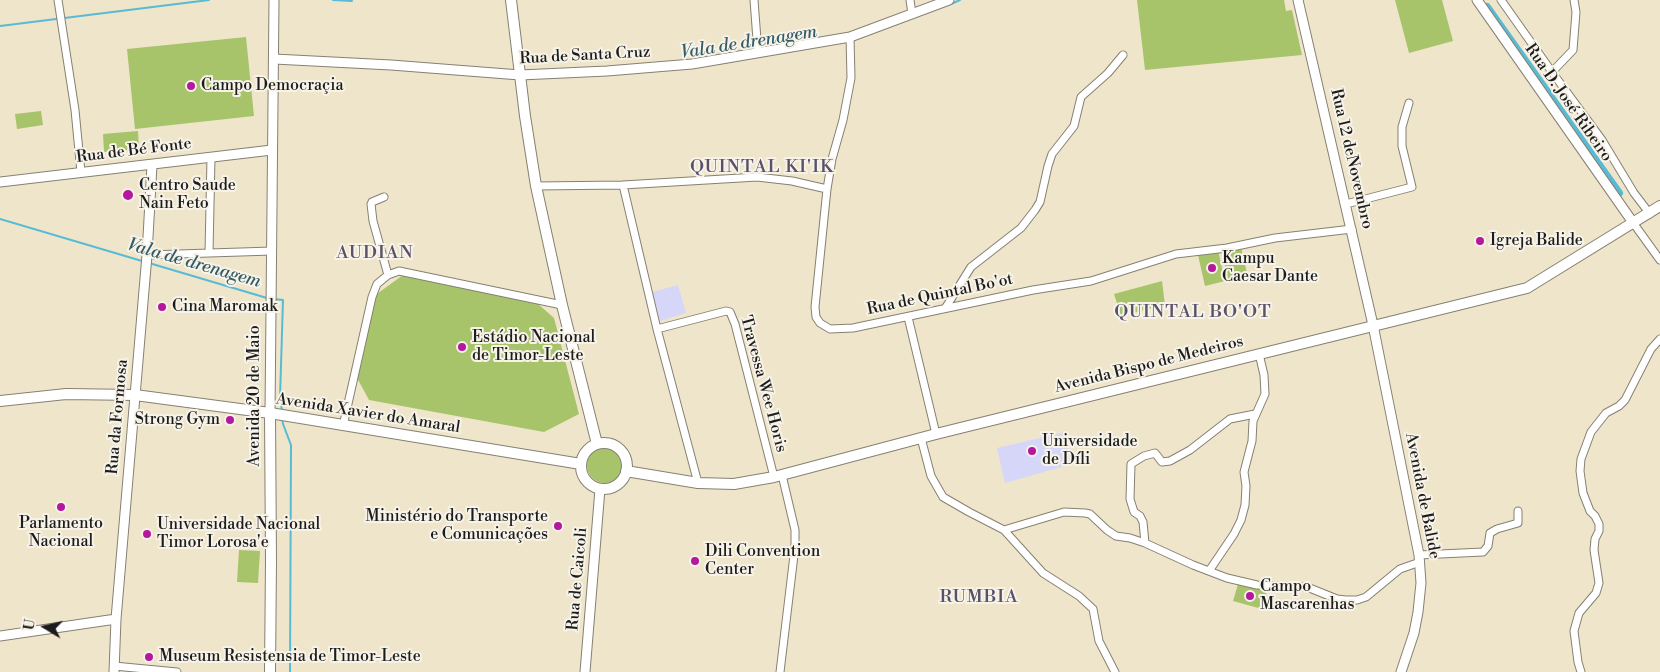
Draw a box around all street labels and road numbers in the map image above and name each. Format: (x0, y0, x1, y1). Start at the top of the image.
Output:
street label: Rua D. José Ribeiro (1520, 40, 1616, 166)
street label: Rua de Santa Cruz (519, 43, 651, 69)
street label: Rua 12 deNovembro (1326, 87, 1376, 231)
street label: Rua de Bé Fonte (75, 134, 193, 168)
street label: Rua de Quintal Bo'ot (865, 270, 1015, 320)
street label: Travessa Wee Horis (735, 313, 791, 455)
street label: Avenida 20 de Maio (245, 325, 265, 467)
street label: Avenida Bispo de Medeiros (1052, 332, 1246, 398)
street label: Rua da Formosa (103, 359, 133, 475)
street label: Avenida Xavier do Amaral (275, 390, 461, 438)
street label: Avenida de Balide (1400, 431, 1444, 561)
street label: Rua de Caicoli (564, 527, 592, 631)

